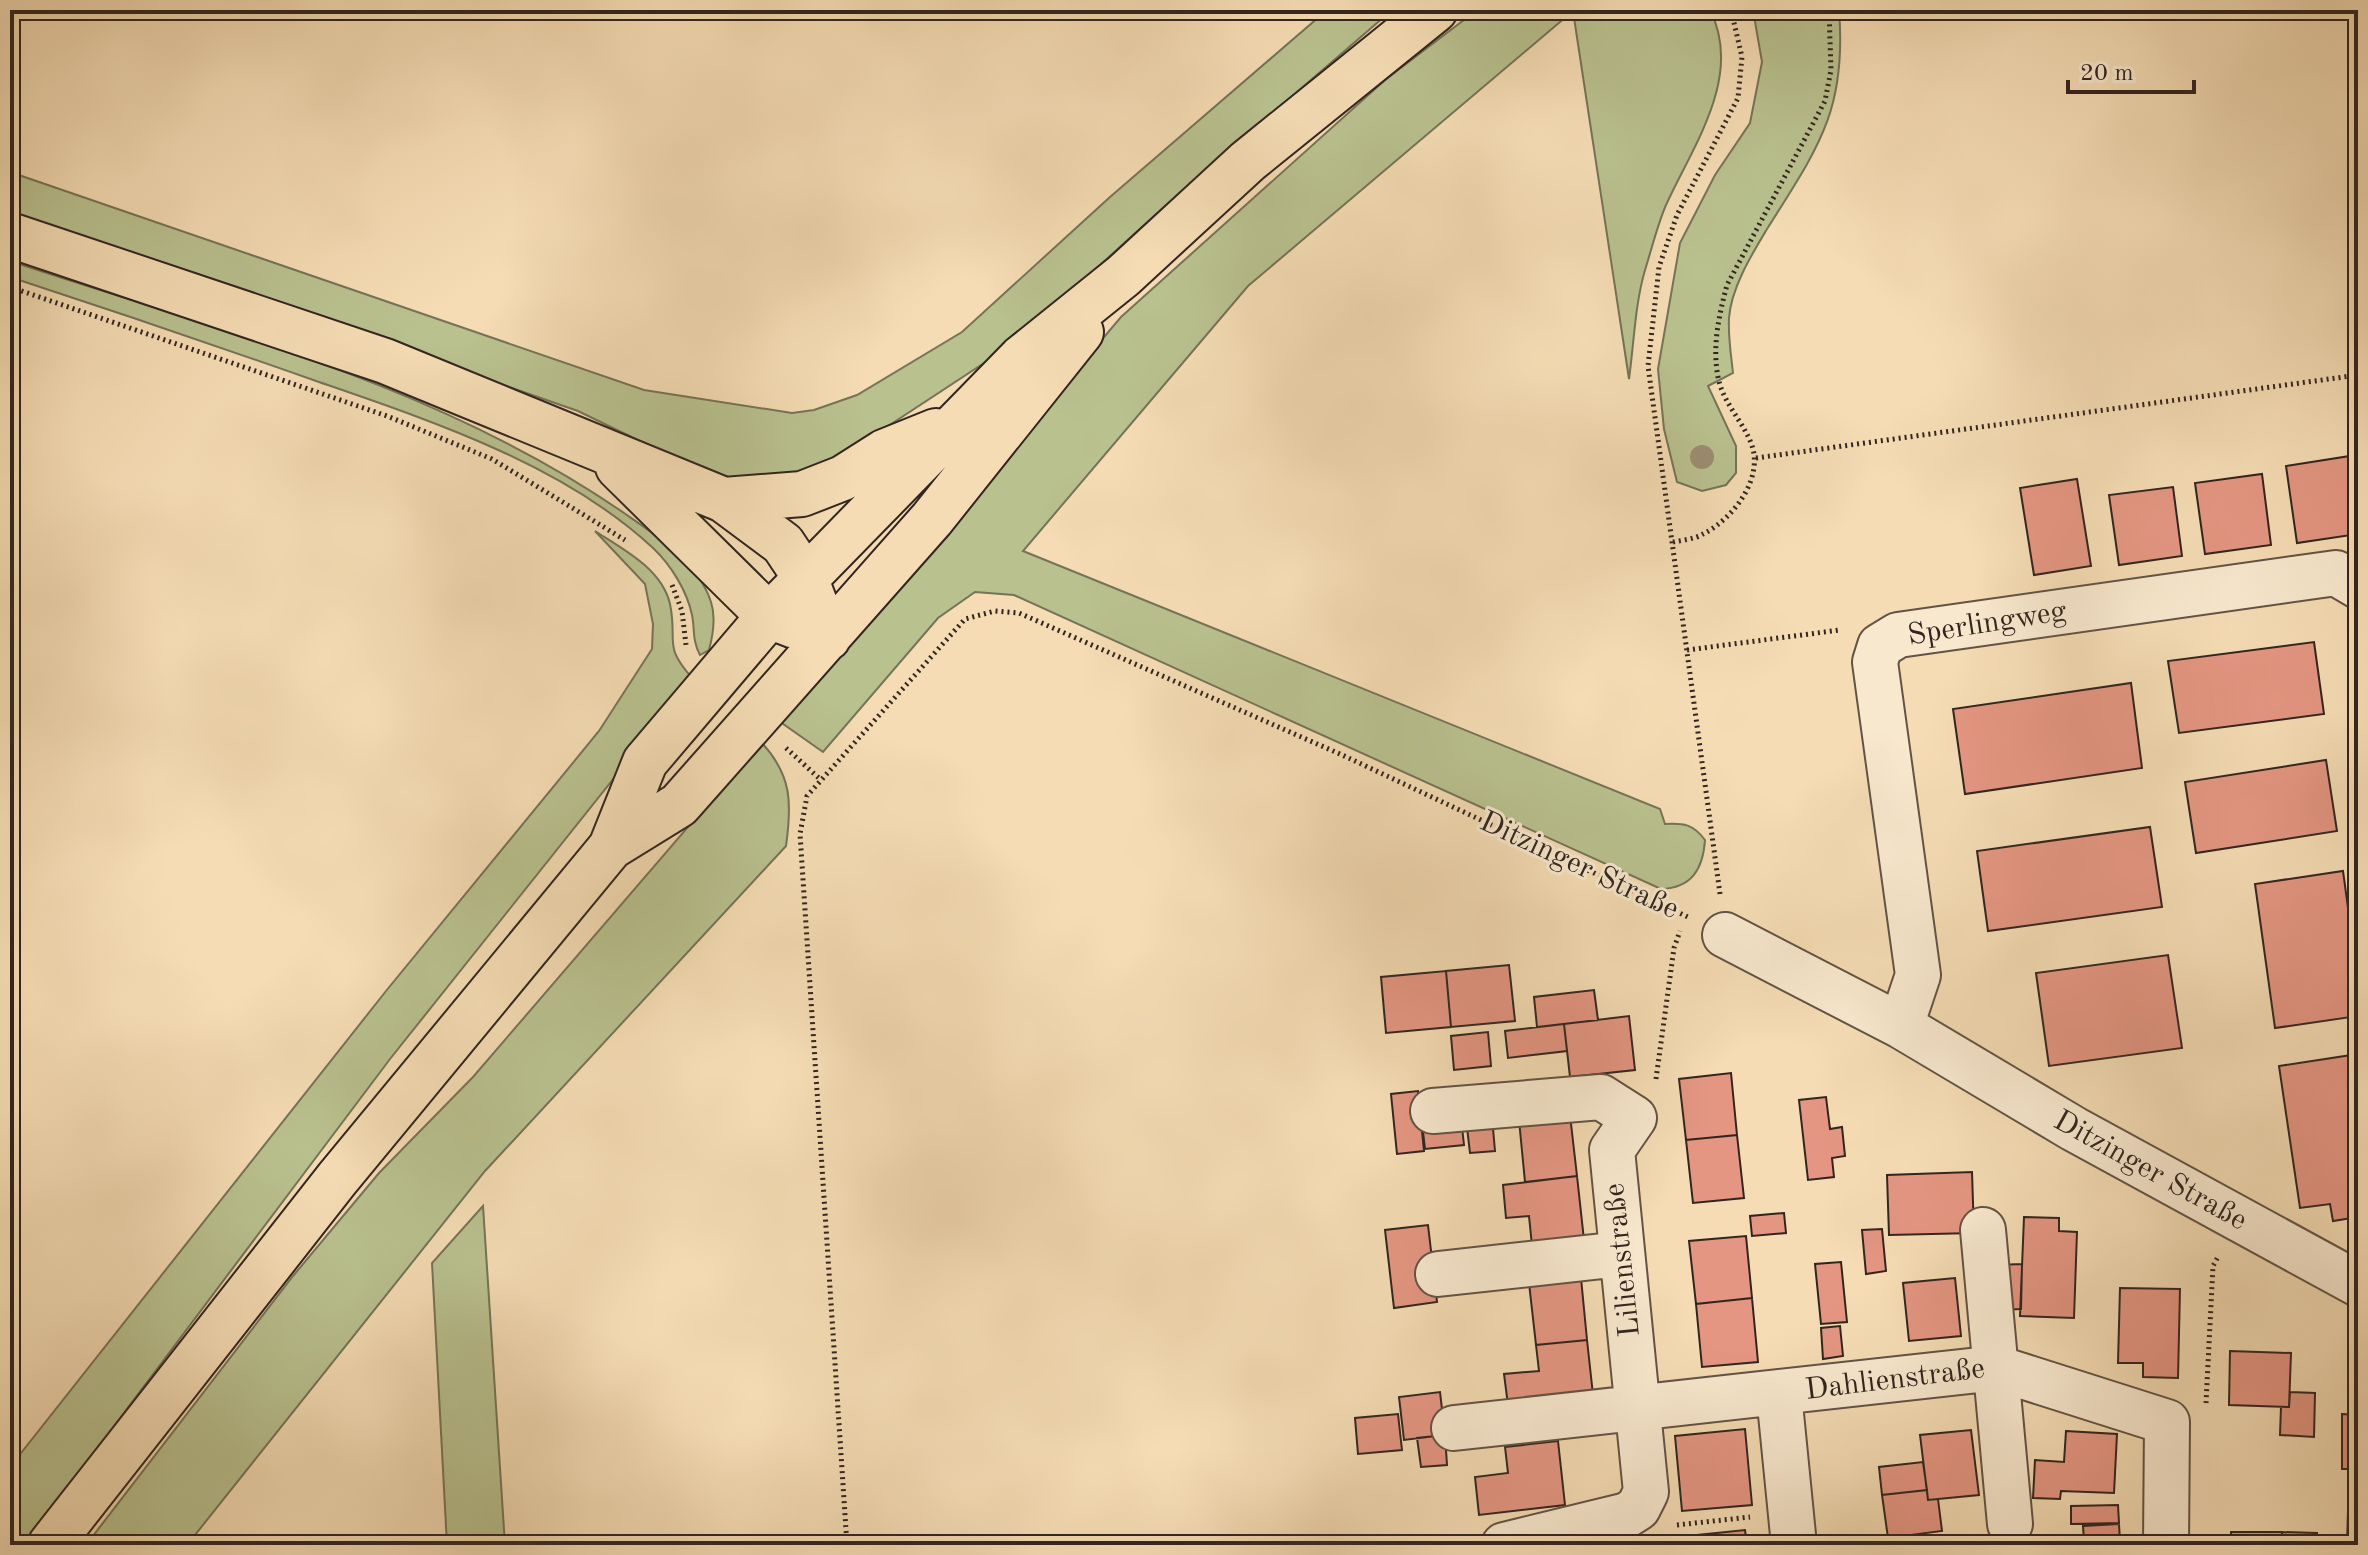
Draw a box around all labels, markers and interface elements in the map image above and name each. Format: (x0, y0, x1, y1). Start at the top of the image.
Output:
scale bar (2068, 44, 2194, 94)
text: 20 m (2080, 62, 2134, 86)
street label: Sperlingweg (1905, 597, 2069, 651)
street label: Ditzinger Straße (1475, 807, 1683, 925)
street label: Ditzinger Straße (2048, 1106, 2252, 1236)
street label: Lilienstraße (1600, 1182, 1646, 1338)
street label: Dahlienstraße (1803, 1354, 1987, 1406)

